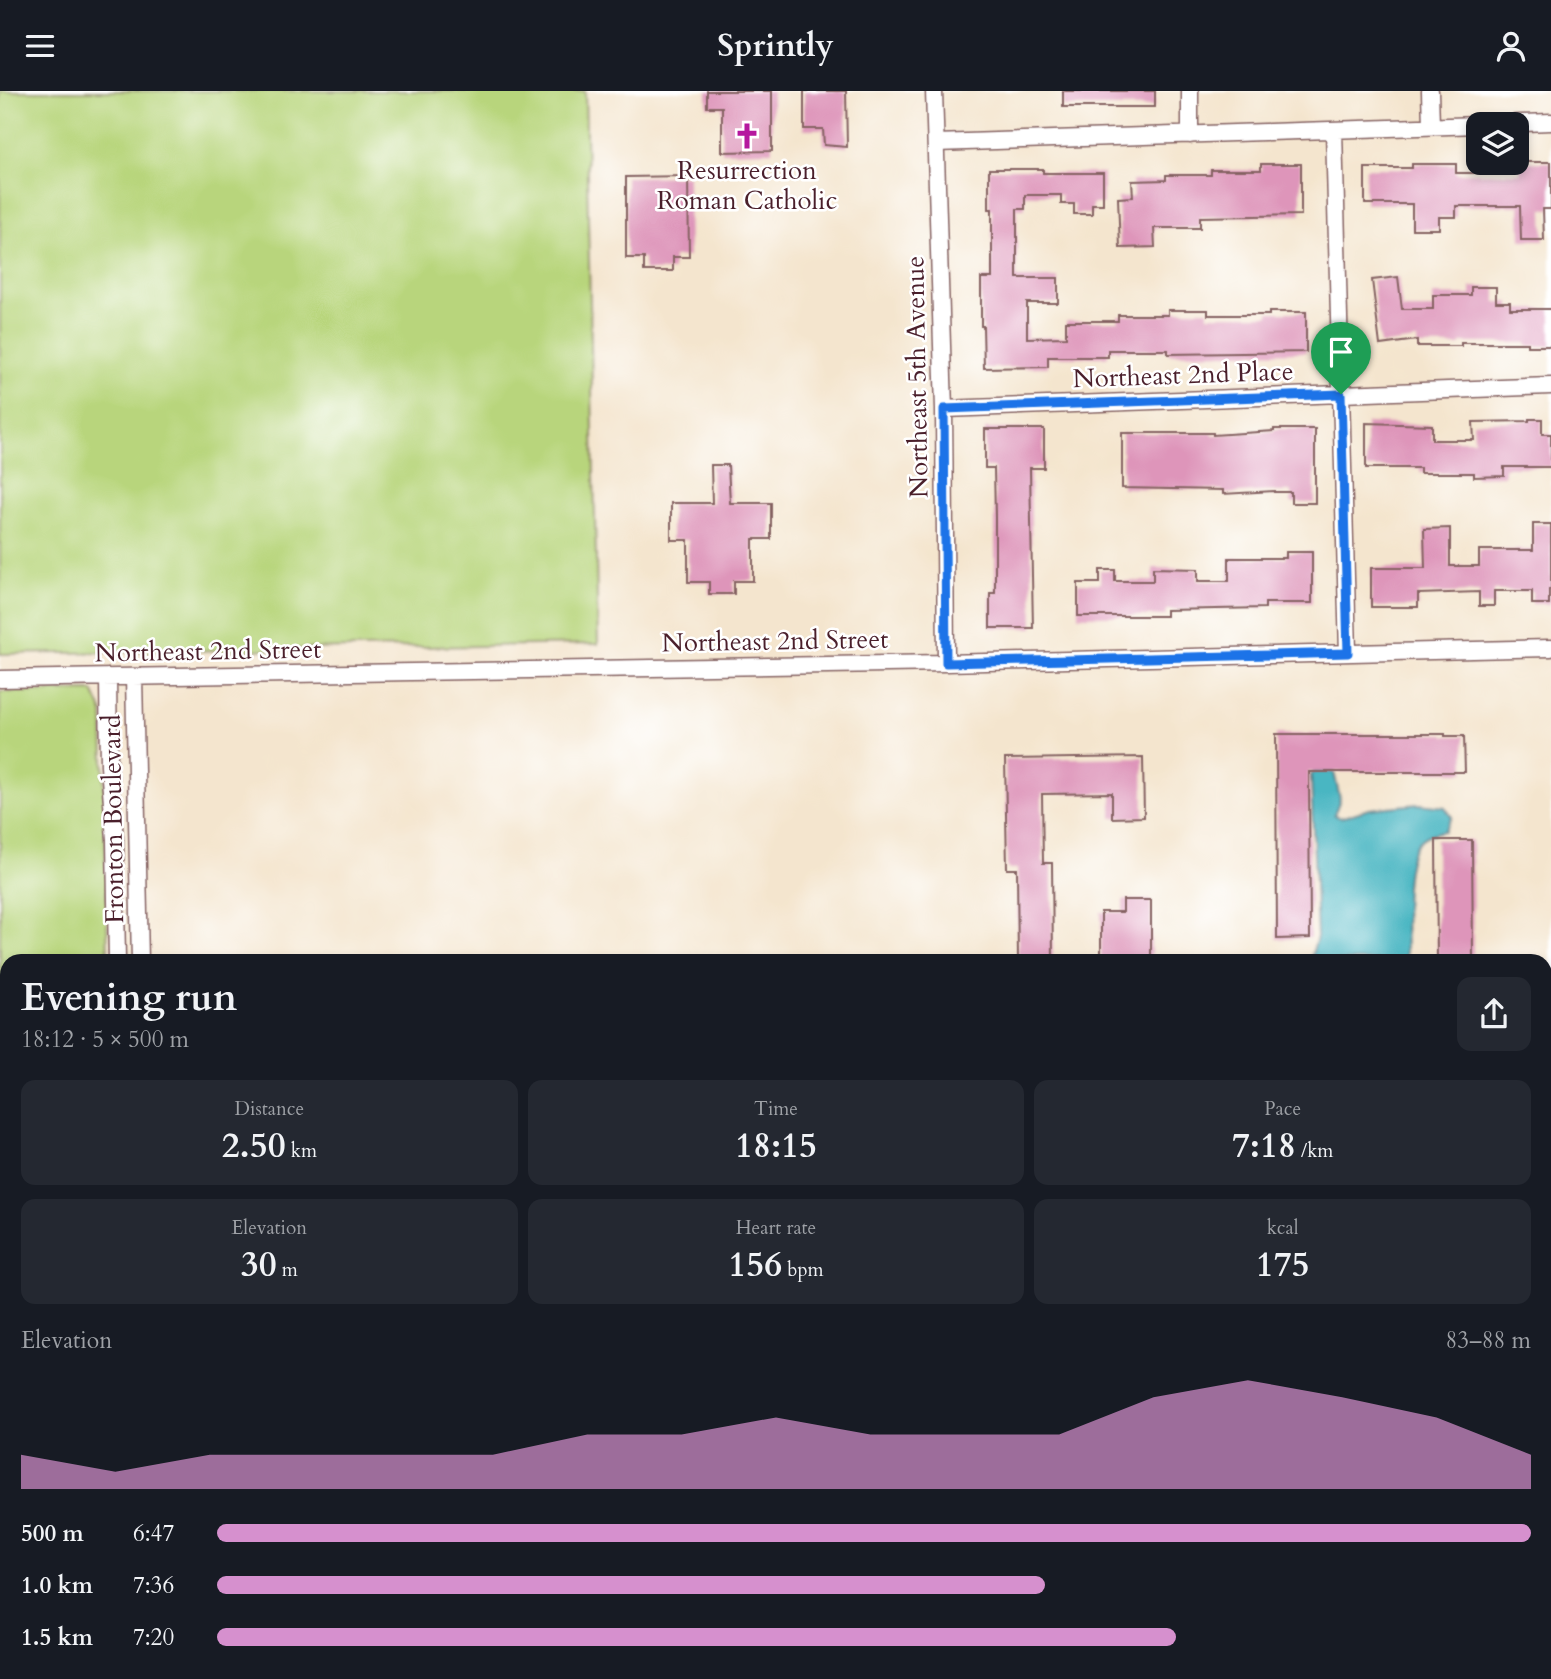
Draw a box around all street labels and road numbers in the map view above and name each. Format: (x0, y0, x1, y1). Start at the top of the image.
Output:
street label: Northeast 5th Avenue (897, 256, 937, 498)
street label: Northeast 2nd Place (1072, 354, 1294, 396)
street label: Northeast 2nd Street (661, 622, 889, 660)
street label: Northeast 2nd Street (94, 632, 322, 670)
street label: Fronton Boulevard (94, 714, 132, 924)

